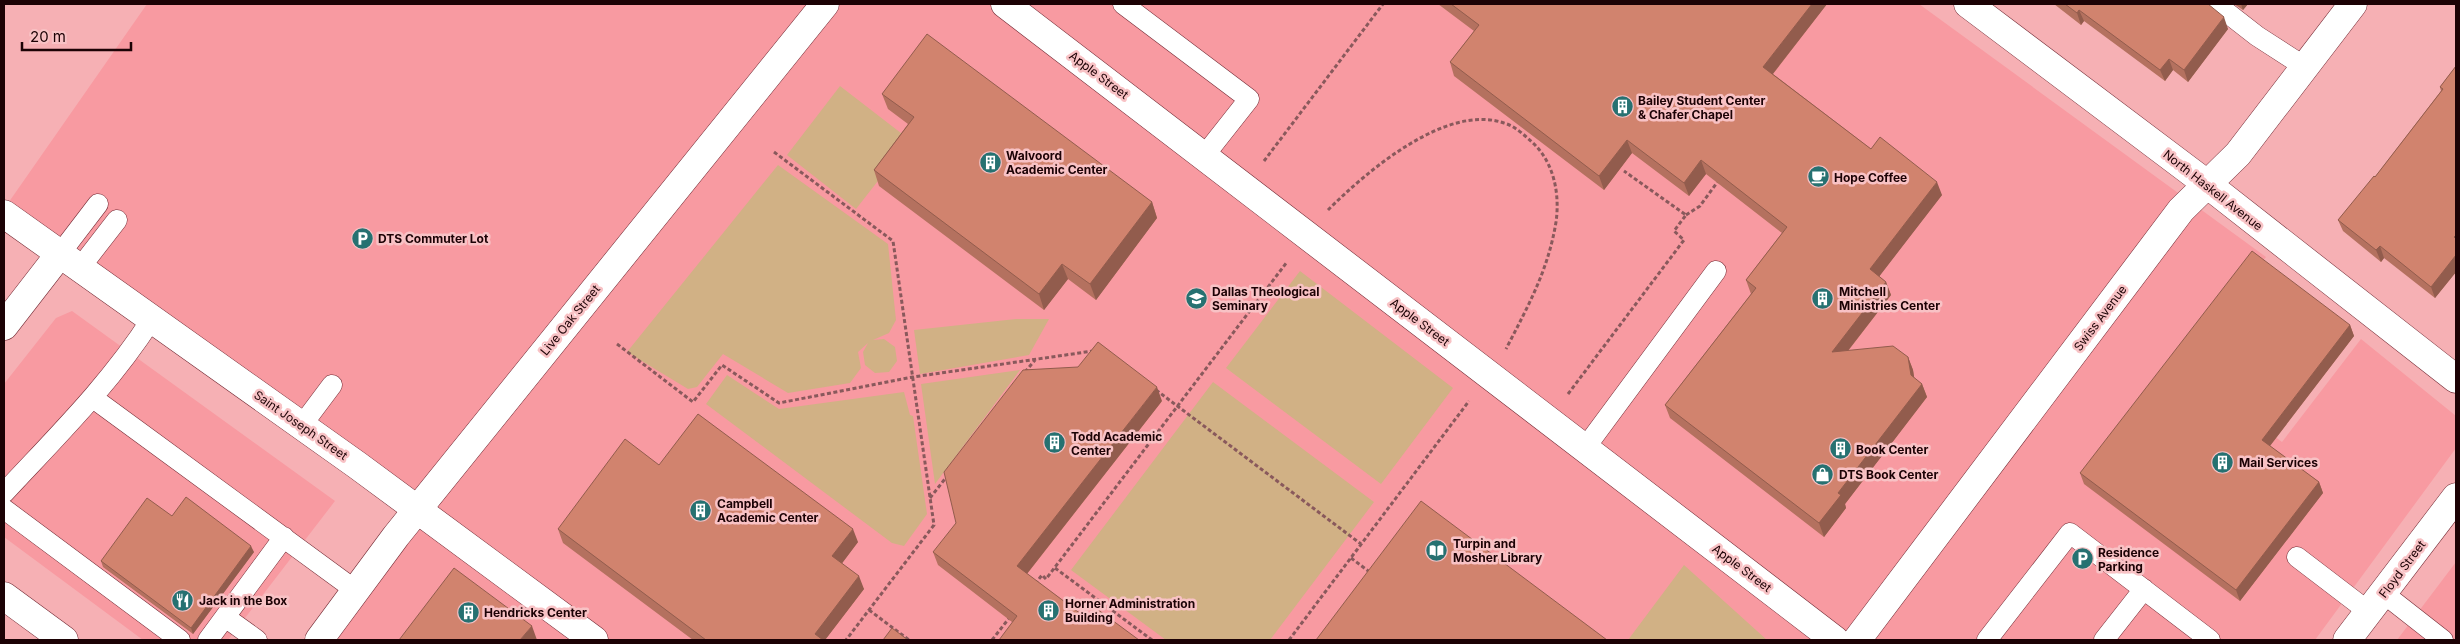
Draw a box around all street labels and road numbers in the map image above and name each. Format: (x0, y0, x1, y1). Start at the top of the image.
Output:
street label: Apple Street (1066, 48, 1132, 102)
street label: North Haskell Avenue (2160, 147, 2266, 233)
street label: Live Oak Street (537, 282, 603, 358)
street label: Swiss Avenue (2070, 282, 2130, 354)
street label: Apple Street (1387, 295, 1453, 349)
street label: Saint Joseph Street (251, 387, 351, 463)
street label: Floyd Street (2376, 537, 2429, 601)
street label: Apple Street (1709, 541, 1775, 595)

